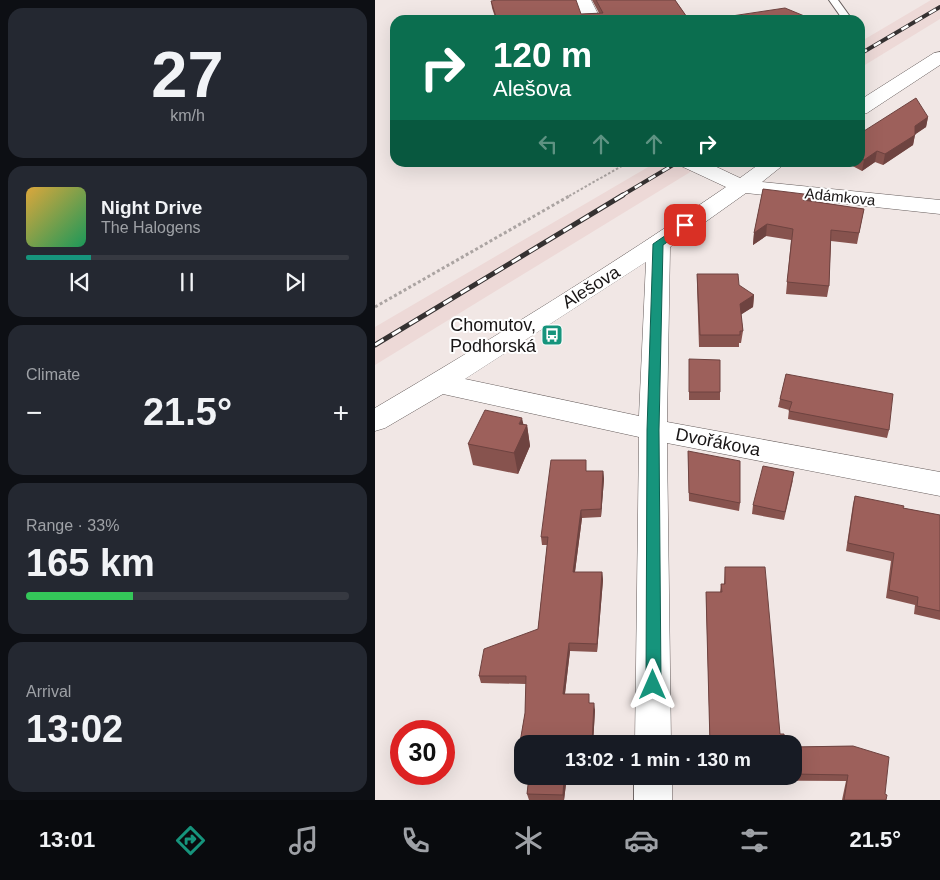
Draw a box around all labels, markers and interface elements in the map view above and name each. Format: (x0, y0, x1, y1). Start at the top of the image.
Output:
icon: right (410, 35, 475, 100)
text: 120 m (493, 35, 592, 74)
text: 27 (151, 38, 224, 111)
text: Alešova (493, 76, 571, 101)
text: km/h (170, 107, 205, 124)
icon: left (534, 130, 562, 158)
icon: ahead (587, 130, 615, 158)
icon: ahead (640, 130, 668, 158)
icon: right (693, 130, 721, 158)
street label: Adámkova (804, 184, 877, 209)
text: Night Drive (101, 197, 202, 218)
pin (664, 204, 706, 246)
icon: arrive (671, 211, 699, 239)
text: The Halogens (101, 219, 201, 236)
street label: Alešova (559, 261, 624, 312)
icon: previous (66, 268, 94, 296)
icon: pause (173, 268, 201, 296)
icon: next (281, 268, 309, 296)
place label: Chomutov, Podhorská (450, 315, 537, 356)
bus stop icon: Chomutov, Podhorská (540, 323, 564, 347)
text: Climate (26, 366, 80, 383)
text: 21.5° (143, 391, 232, 433)
text: − (26, 397, 42, 428)
text: + (333, 397, 349, 428)
street label: Dvořákova (674, 424, 763, 460)
text: Range · 33% (26, 517, 119, 534)
text: 165 km (26, 542, 155, 584)
position arrow (626, 658, 678, 710)
text: Arrival (26, 683, 71, 700)
text: 13:02 (26, 708, 123, 750)
speed limit sign: 30 (390, 720, 455, 785)
text: 13:02 · 1 min · 130 m (565, 749, 751, 770)
icon: directions (173, 823, 208, 858)
icon: music (286, 823, 321, 858)
icon: phone (398, 823, 433, 858)
icon: climate (511, 823, 546, 858)
icon: car (624, 823, 659, 858)
icon: filters (737, 823, 772, 858)
text: 13:01 (39, 827, 95, 852)
text: 21.5° (849, 827, 901, 852)

